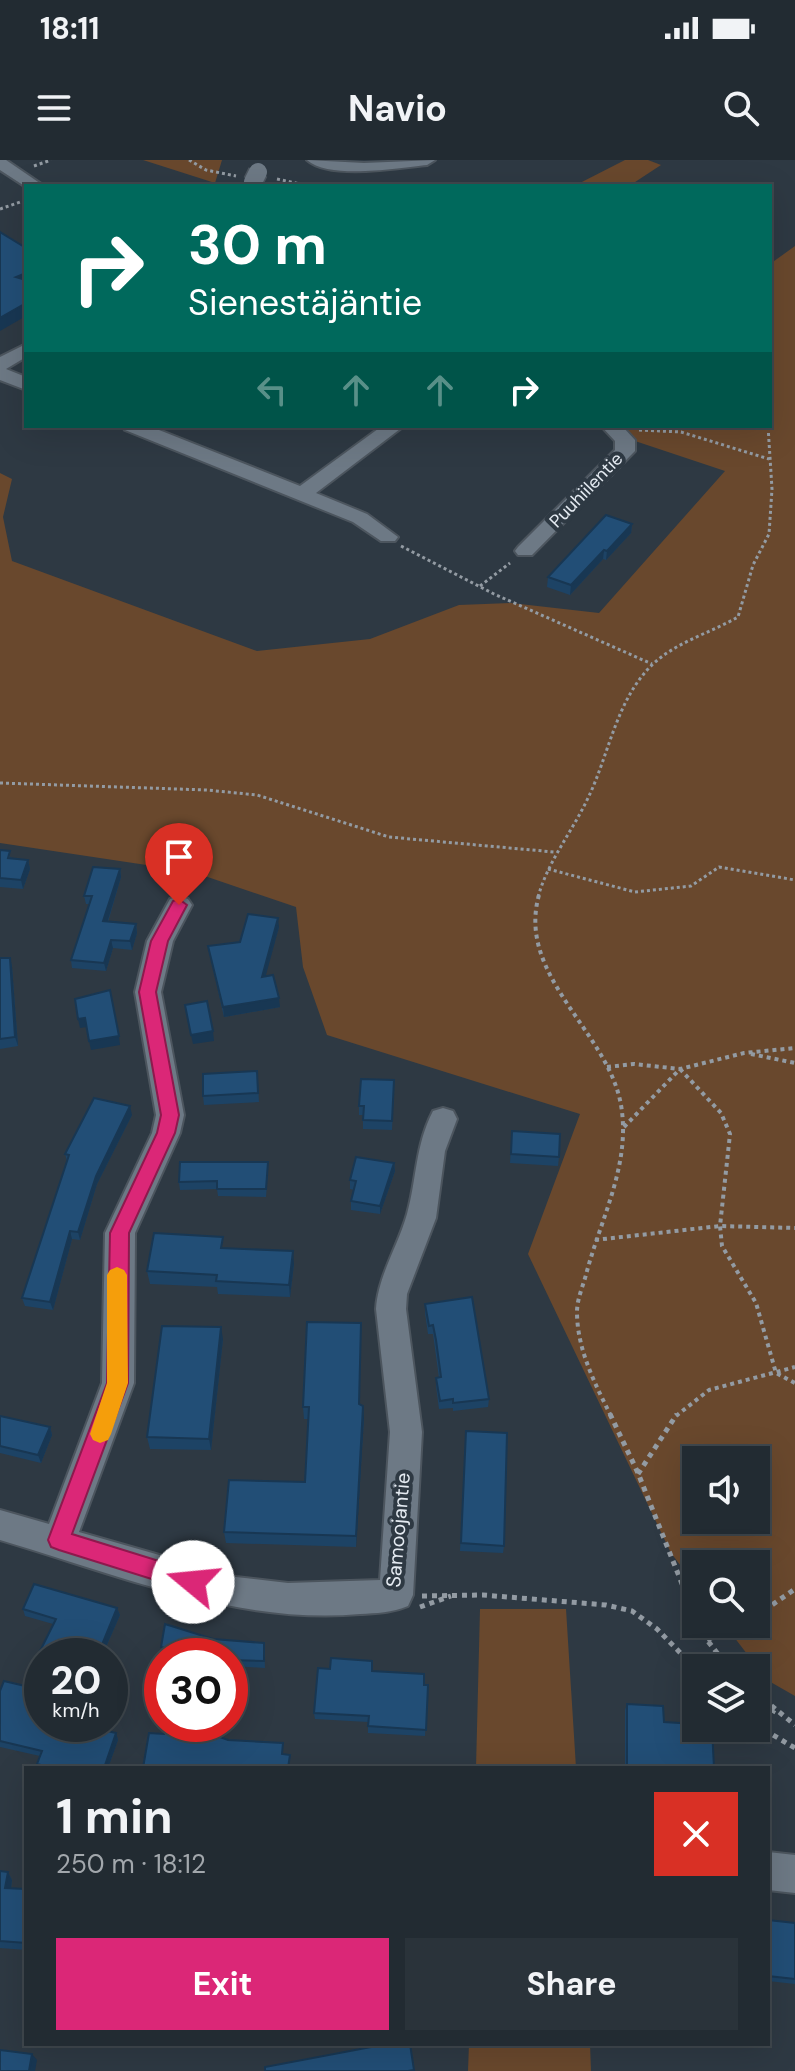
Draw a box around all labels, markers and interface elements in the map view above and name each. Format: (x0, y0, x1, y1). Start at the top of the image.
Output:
text: 18:11 (40, 9, 99, 48)
text: Navio (348, 85, 447, 132)
icon: menu (32, 86, 76, 130)
icon: search (719, 86, 763, 130)
text: 30 m (188, 208, 327, 281)
icon: right (56, 216, 160, 320)
text: Sienestäjäntie (188, 279, 422, 326)
icon: left (250, 368, 294, 412)
icon: ahead (334, 368, 378, 412)
icon: ahead (418, 368, 462, 412)
icon: right (502, 368, 546, 412)
street label: Puuhiilentie (544, 447, 628, 533)
pin (145, 823, 213, 905)
icon: arrive (157, 835, 201, 879)
map controls (682, 1446, 770, 1742)
button: sound (682, 1446, 770, 1534)
street label: Samoojantie (380, 1471, 416, 1589)
position arrow (151, 1540, 235, 1624)
button: search (682, 1550, 770, 1638)
speed limit sign: 30 (144, 1638, 248, 1742)
text: 20 (50, 1654, 102, 1706)
button: layers (682, 1654, 770, 1742)
text: km/h (52, 1697, 100, 1723)
text: 1 min (56, 1785, 173, 1848)
button: close (654, 1792, 738, 1876)
text: 250 m · 18:12 (56, 1847, 206, 1881)
button: Exit (56, 1938, 389, 2030)
button: Share (405, 1938, 738, 2030)

